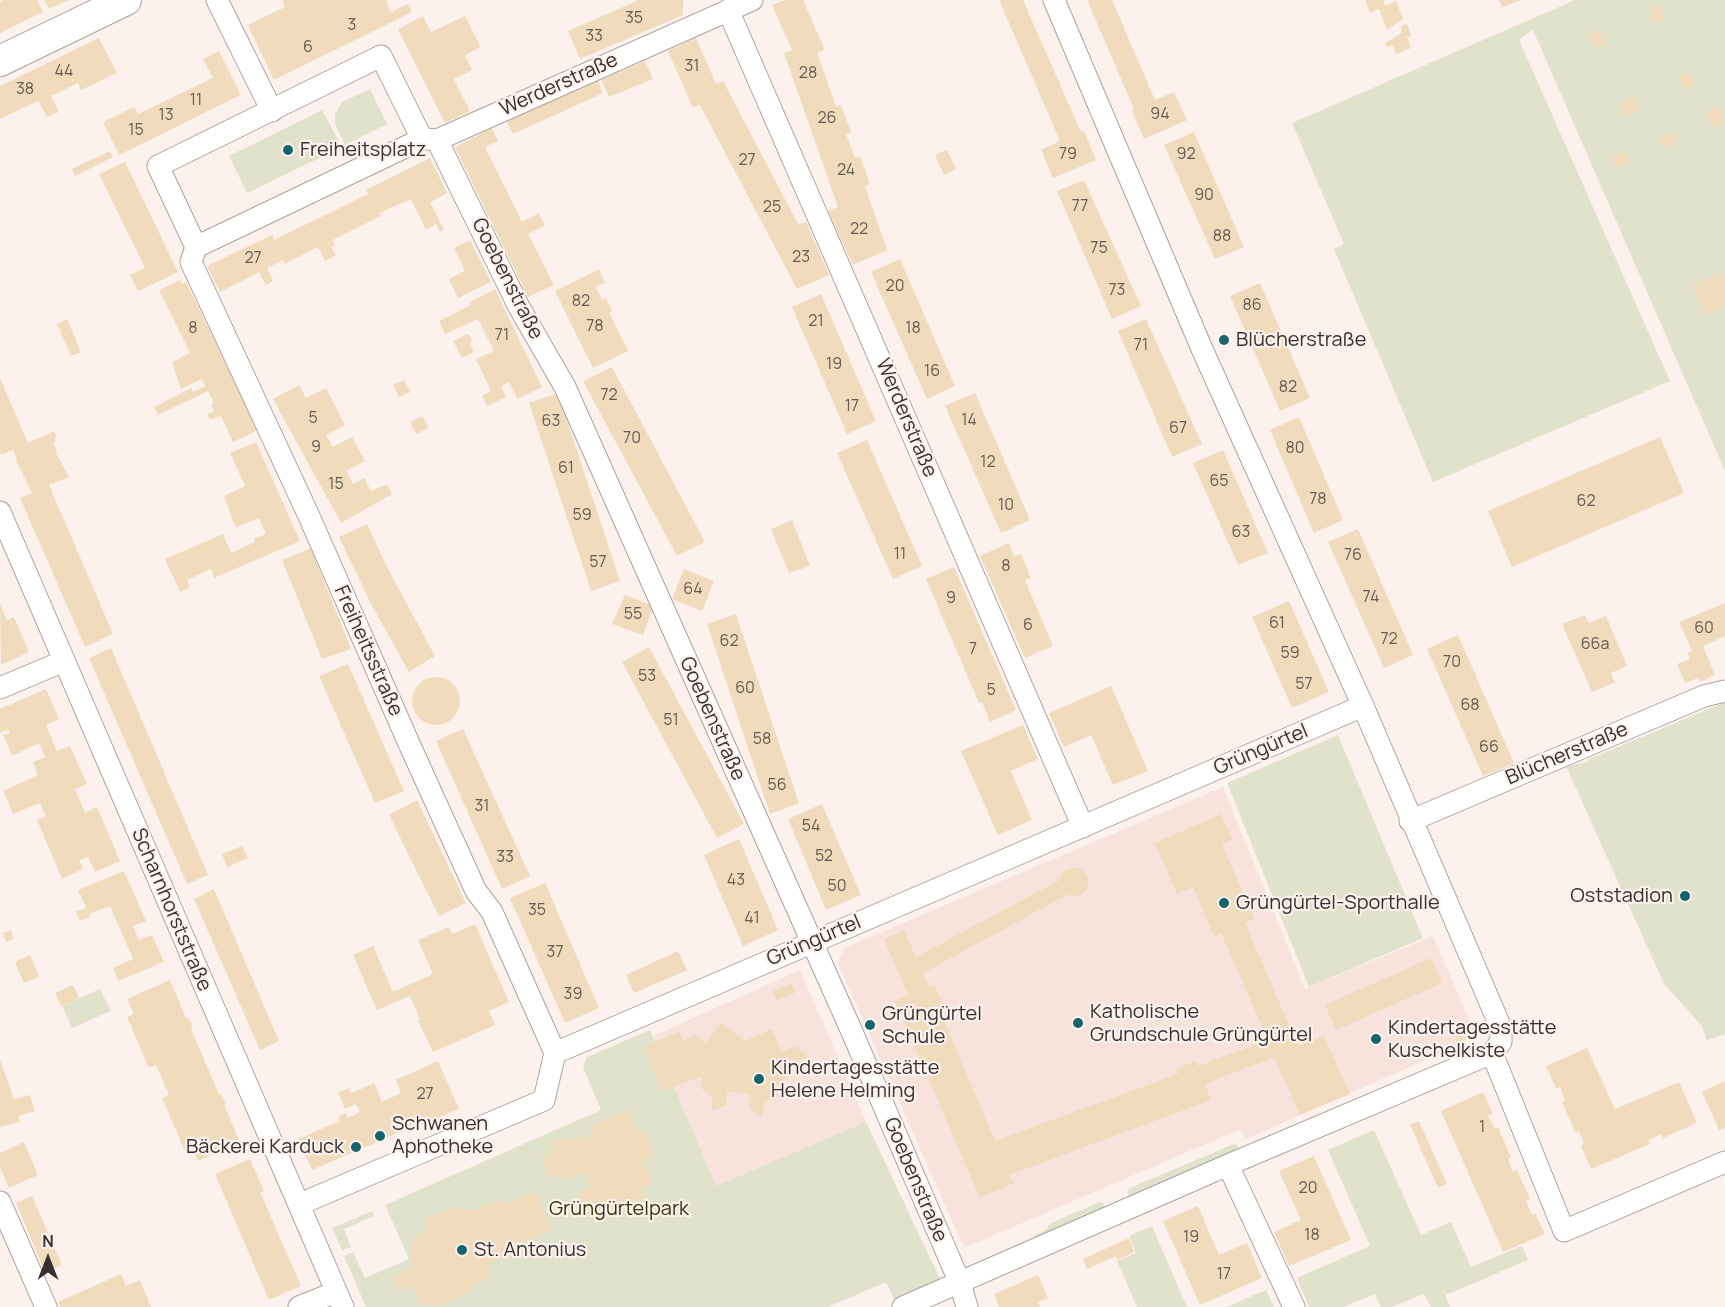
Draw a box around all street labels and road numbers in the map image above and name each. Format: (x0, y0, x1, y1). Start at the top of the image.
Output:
street label: Werderstraße (496, 48, 622, 122)
street label: Goebenstraße (466, 214, 548, 344)
street label: Werderstraße (870, 355, 942, 481)
street label: Freiheitsstraße (329, 582, 407, 720)
street label: Goebenstraße (674, 653, 750, 785)
street label: Blücherstraße (1502, 717, 1632, 791)
street label: Grüngürtel (1210, 719, 1312, 781)
street label: Scharnhorststraße (126, 825, 216, 995)
street label: Grüngürtel (763, 910, 865, 972)
street label: Goebenstraße (878, 1114, 952, 1246)

